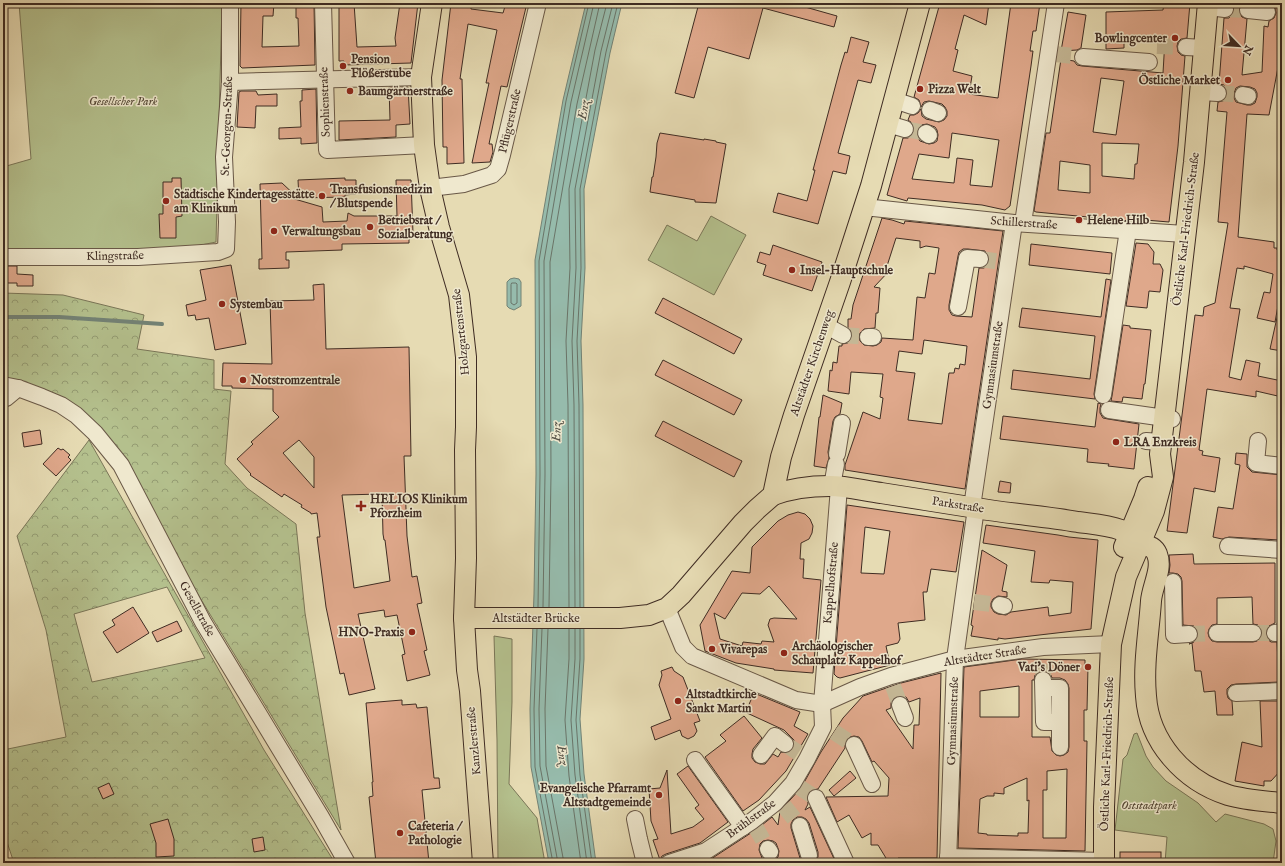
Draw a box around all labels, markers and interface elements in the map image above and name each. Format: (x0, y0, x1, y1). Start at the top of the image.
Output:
north arrow (1219, 26, 1259, 66)
place label: Bowlingcenter (1094, 31, 1168, 47)
marker: Bowlingcenter (1170, 33, 1180, 43)
text: N (1239, 42, 1256, 58)
place label: Pension Flößerstube (351, 52, 411, 81)
marker: Pension Flößerstube (338, 61, 348, 71)
street label: Sophienstraße (316, 66, 335, 137)
place label: Östliche Market (1139, 72, 1221, 88)
street label: St.-Georgen-Straße (218, 75, 236, 176)
marker: Östliche Market (1223, 75, 1233, 85)
place label: Pizza Welt (928, 82, 982, 97)
place label: Baumgärtnerstraße (358, 84, 453, 100)
marker: Pizza Welt (915, 84, 925, 94)
marker: Baumgärtnerstraße (345, 86, 355, 96)
street label: Pflügerstraße (495, 87, 525, 155)
park label: Gesellscher Park (89, 94, 158, 109)
water label: Enz (574, 97, 594, 122)
street label: Östliche Karl-Friedrich-Straße (1168, 151, 1203, 307)
place label: Transfusionsmedizin / Blutspende (329, 182, 433, 212)
place label: Städtische Kindertagesstätte am Klinikum (174, 187, 315, 216)
marker: Transfusionsmedizin / Blutspende (317, 191, 327, 201)
marker: Städtische Kindertagesstätte am Klinikum (161, 196, 171, 206)
place label: Betriebsrat / Sozialberatung (378, 213, 453, 243)
street label: Schillerstraße (990, 213, 1058, 233)
place label: Helene Hilb (1087, 213, 1150, 228)
marker: Helene Hilb (1074, 215, 1084, 225)
marker: Betriebsrat / Sozialberatung (365, 222, 375, 232)
place label: Verwaltungsbau (281, 224, 362, 240)
marker: Verwaltungsbau (269, 226, 279, 236)
street label: Klingstraße (86, 248, 144, 264)
place label: Insel-Hauptschule (800, 263, 894, 279)
marker: Insel-Hauptschule (787, 265, 797, 275)
street label: Holzgartenstraße (449, 287, 473, 376)
place label: Systembau (230, 297, 284, 313)
marker: Systembau (217, 299, 227, 309)
street label: Altstädter Kirchenweg (786, 307, 837, 419)
street label: Gymnasiumstraße (979, 320, 1007, 410)
place label: Notstromzentrale (250, 373, 340, 388)
marker: Notstromzentrale (238, 375, 248, 385)
water label: Enz (548, 420, 566, 443)
place label: LRA Enzkreis (1123, 435, 1197, 450)
marker: LRA Enzkreis (1111, 437, 1121, 447)
place label: HELIOS Klinikum Pforzheim (370, 492, 468, 521)
street label: Parkstraße (931, 493, 986, 517)
marker: HELIOS Klinikum Pforzheim (355, 500, 367, 512)
street label: Kappelhofstraße (820, 541, 843, 625)
street label: Gesellstraße (176, 579, 219, 640)
street label: Altstädter Brücke (491, 611, 580, 626)
place label: HNO-Praxis (338, 625, 405, 640)
marker: HNO-Praxis (407, 627, 417, 637)
place label: Archäologischer Schauplatz Kappelhof (791, 639, 904, 669)
place label: Vivarepas (719, 642, 768, 658)
street label: Altstädter Straße (942, 642, 1028, 670)
marker: Vivarepas (707, 644, 717, 654)
marker: Archäologischer Schauplatz Kappelhof (779, 648, 789, 658)
place label: Vati's Döner (1017, 660, 1081, 675)
marker: Vati's Döner (1083, 662, 1093, 672)
street label: Gymnasiumstraße (944, 676, 962, 766)
street label: Östliche Karl-Friedrich-Straße (1096, 676, 1117, 832)
place label: Altstadtkirche Sankt Martin (685, 687, 757, 716)
marker: Altstadtkirche Sankt Martin (673, 696, 683, 706)
street label: Kanzlerstraße (463, 706, 484, 776)
water label: Enz (552, 743, 572, 768)
place label: Evangelische Pfarramt Altstadtgemeinde (540, 781, 652, 811)
marker: Evangelische Pfarramt Altstadtgemeinde (654, 790, 664, 800)
street label: Brühlstraße (723, 796, 779, 842)
park label: Oststadtpark (1121, 798, 1177, 813)
place label: Cafeteria / Pathologie (408, 819, 464, 849)
marker: Cafeteria / Pathologie (395, 828, 405, 838)

